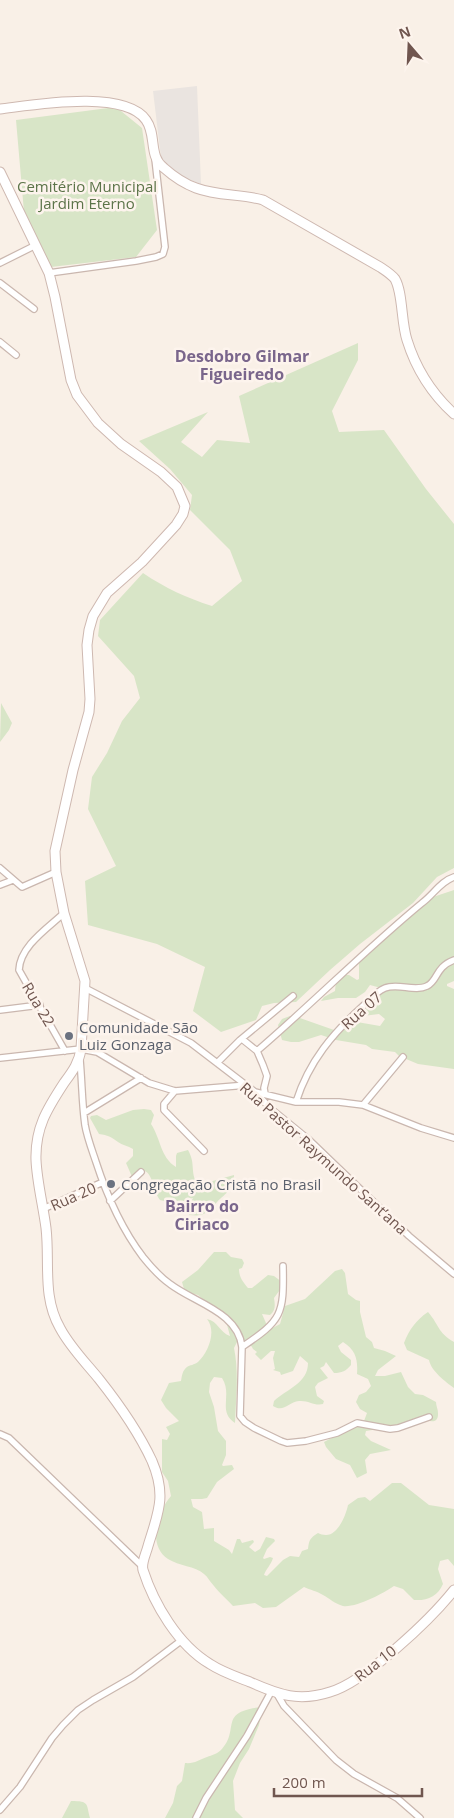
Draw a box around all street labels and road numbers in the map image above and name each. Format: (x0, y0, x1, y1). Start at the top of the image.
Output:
street label: Rua 22 (18, 978, 60, 1030)
street label: Rua 07 (337, 987, 385, 1033)
street label: Rua Pastor Raymundo Sant’ana (236, 1077, 412, 1239)
street label: Rua 20 (47, 1177, 99, 1215)
street label: Rua 10 (350, 1640, 400, 1686)

